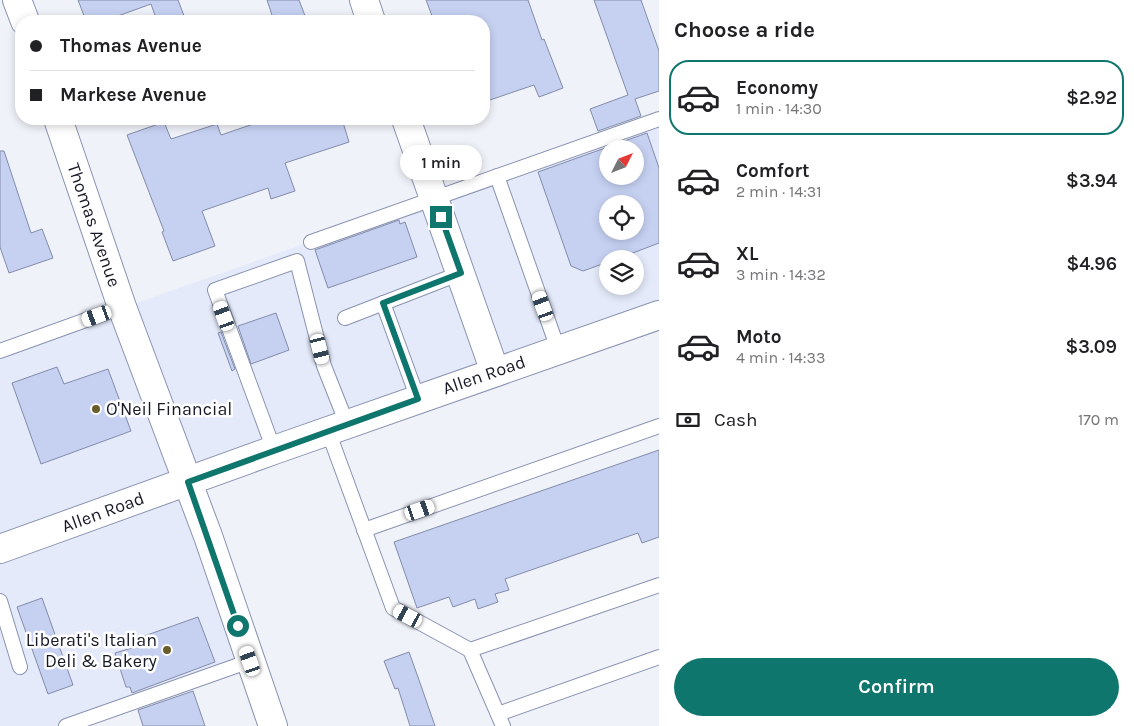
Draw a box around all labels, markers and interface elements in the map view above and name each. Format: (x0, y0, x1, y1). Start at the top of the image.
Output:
text: Choose a ride (674, 17, 815, 43)
text: Thomas Avenue (60, 35, 202, 57)
icon: car (676, 75, 721, 120)
text: Economy (736, 77, 818, 99)
text: Markese Avenue (60, 84, 207, 106)
text: $2.92 (1066, 87, 1117, 109)
text: 1 min · 14:30 (736, 99, 822, 118)
north arrow (599, 140, 644, 185)
map controls (599, 140, 644, 295)
callout: 1 min (400, 144, 482, 180)
text: 1 min (421, 153, 461, 172)
icon: car (676, 158, 721, 203)
street label: Thomas Avenue (63, 160, 125, 290)
text: Comfort (736, 160, 810, 182)
text: $3.94 (1066, 170, 1117, 192)
text: 2 min · 14:31 (736, 182, 822, 201)
button: locate (599, 195, 644, 240)
route end (430, 206, 452, 228)
icon: car (676, 241, 721, 286)
text: XL (736, 243, 758, 265)
button: layers (599, 250, 644, 295)
text: $4.96 (1066, 253, 1117, 275)
text: 3 min · 14:32 (736, 265, 826, 284)
car (530, 289, 555, 323)
car (211, 299, 236, 333)
car (80, 304, 113, 328)
icon: car (676, 324, 721, 369)
text: Moto (736, 326, 782, 348)
car (309, 333, 330, 365)
text: $3.09 (1065, 336, 1117, 358)
text: 4 min · 14:33 (736, 348, 825, 367)
street label: Allen Road (440, 351, 528, 399)
place label: O'Neil Financial (106, 398, 232, 420)
marker: O'Neil Financial (90, 403, 102, 415)
icon: cash (674, 406, 702, 434)
text: Cash (714, 409, 758, 431)
text: 170 m (1078, 410, 1119, 429)
street label: Allen Road (59, 487, 147, 537)
car (403, 498, 436, 522)
car (391, 602, 424, 630)
route start (227, 615, 249, 637)
place label: Liberati's Italian Deli & Bakery (26, 629, 158, 672)
marker: Liberati's Italian Deli & Bakery (161, 644, 173, 656)
car (238, 644, 261, 678)
button: Confirm (674, 658, 1119, 716)

